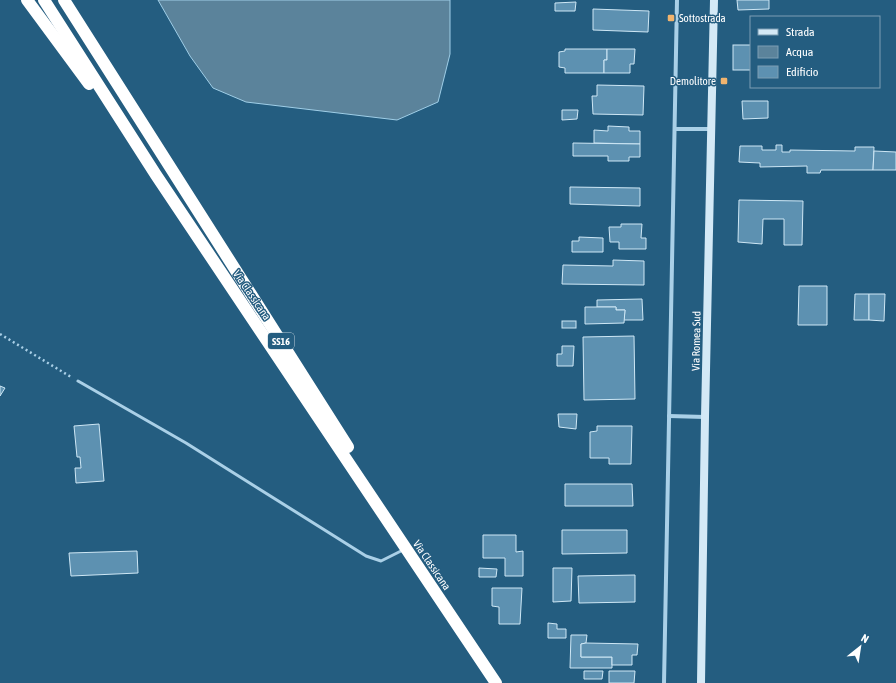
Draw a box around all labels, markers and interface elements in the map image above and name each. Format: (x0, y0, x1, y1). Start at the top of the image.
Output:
place label: Sottostrada (679, 12, 726, 24)
marker: Sottostrada (666, 13, 676, 23)
legend (750, 16, 880, 88)
text: Strada (786, 25, 815, 39)
text: Acqua (786, 45, 813, 59)
text: Edificio (786, 65, 819, 79)
place label: Demolitore (670, 75, 716, 87)
marker: Demolitore (719, 76, 729, 86)
street label: Via Classicana (231, 268, 273, 322)
street label: Via Romea Sud (689, 311, 703, 371)
road number: SS16 (268, 333, 294, 349)
street label: Via Classicana (411, 538, 453, 592)
north arrow (840, 627, 880, 667)
text: N (859, 632, 871, 645)

